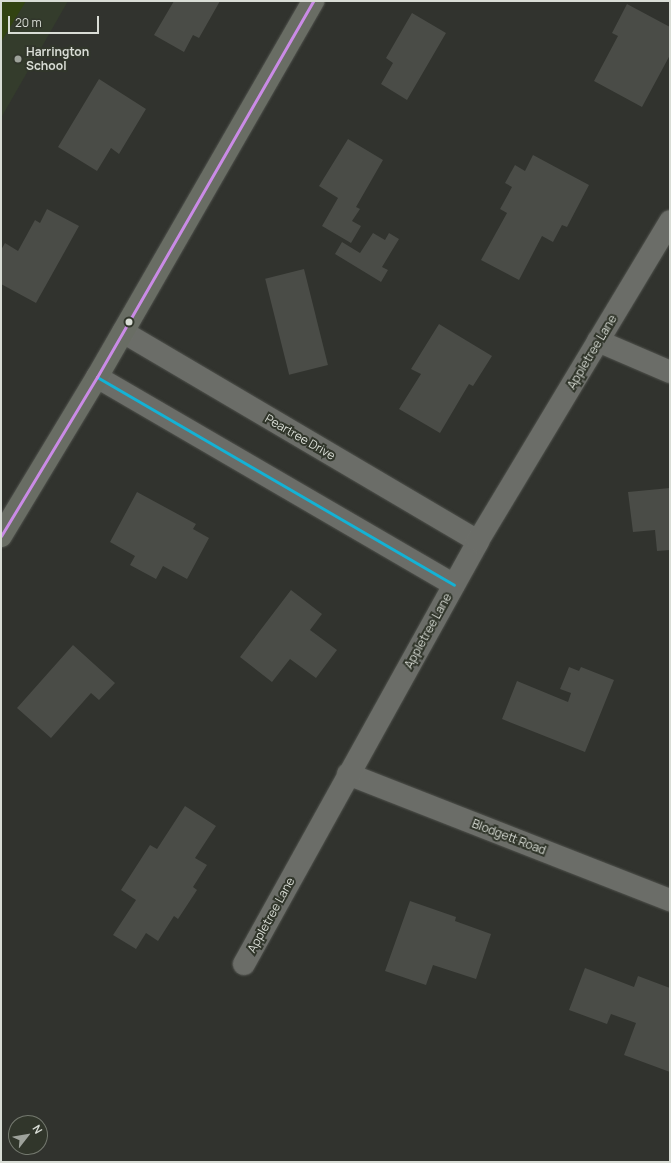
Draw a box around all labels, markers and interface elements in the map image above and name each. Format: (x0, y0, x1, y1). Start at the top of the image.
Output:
scale bar (10, 8, 101, 34)
text: 20 m (15, 14, 42, 31)
place label: Harrington School (26, 45, 89, 73)
marker: Harrington School (13, 54, 23, 64)
street label: Appletree Lane (564, 312, 620, 392)
unlabelled marker (124, 317, 134, 327)
street label: Peartree Drive (262, 411, 338, 463)
street label: Appletree Lane (401, 591, 455, 671)
street label: Blodgett Road (470, 816, 548, 858)
street label: Appletree Lane (244, 875, 298, 955)
north arrow (8, 1115, 48, 1155)
text: N (29, 1122, 46, 1136)

